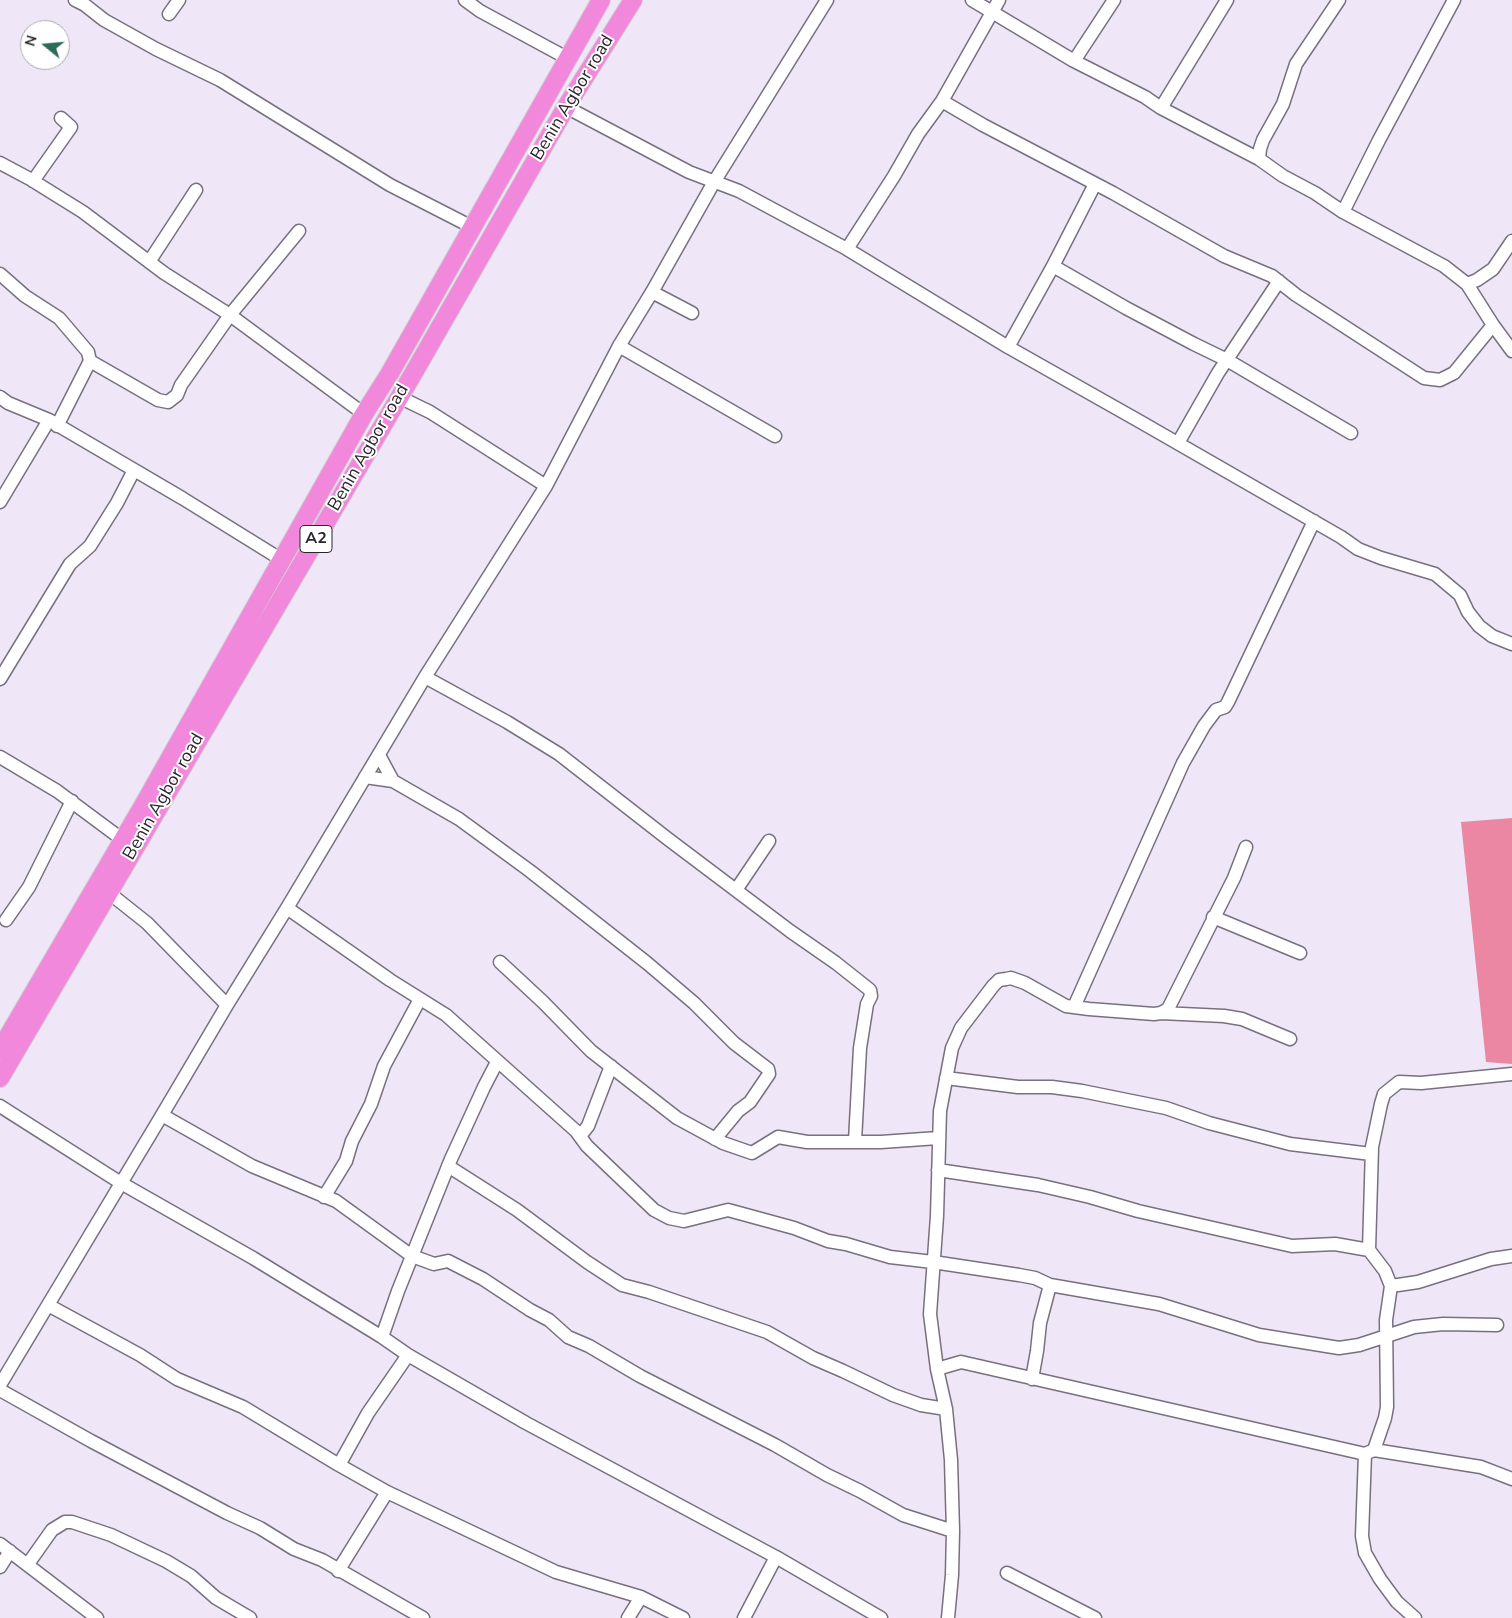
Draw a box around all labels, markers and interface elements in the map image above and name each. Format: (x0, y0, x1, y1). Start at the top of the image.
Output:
north arrow (20, 20, 70, 70)
street label: Benin Agbor road (527, 31, 619, 165)
text: N (21, 33, 42, 49)
street label: Benin Agbor road (324, 381, 414, 515)
road number: A2 (300, 526, 332, 552)
street label: Benin Agbor road (119, 730, 209, 864)

